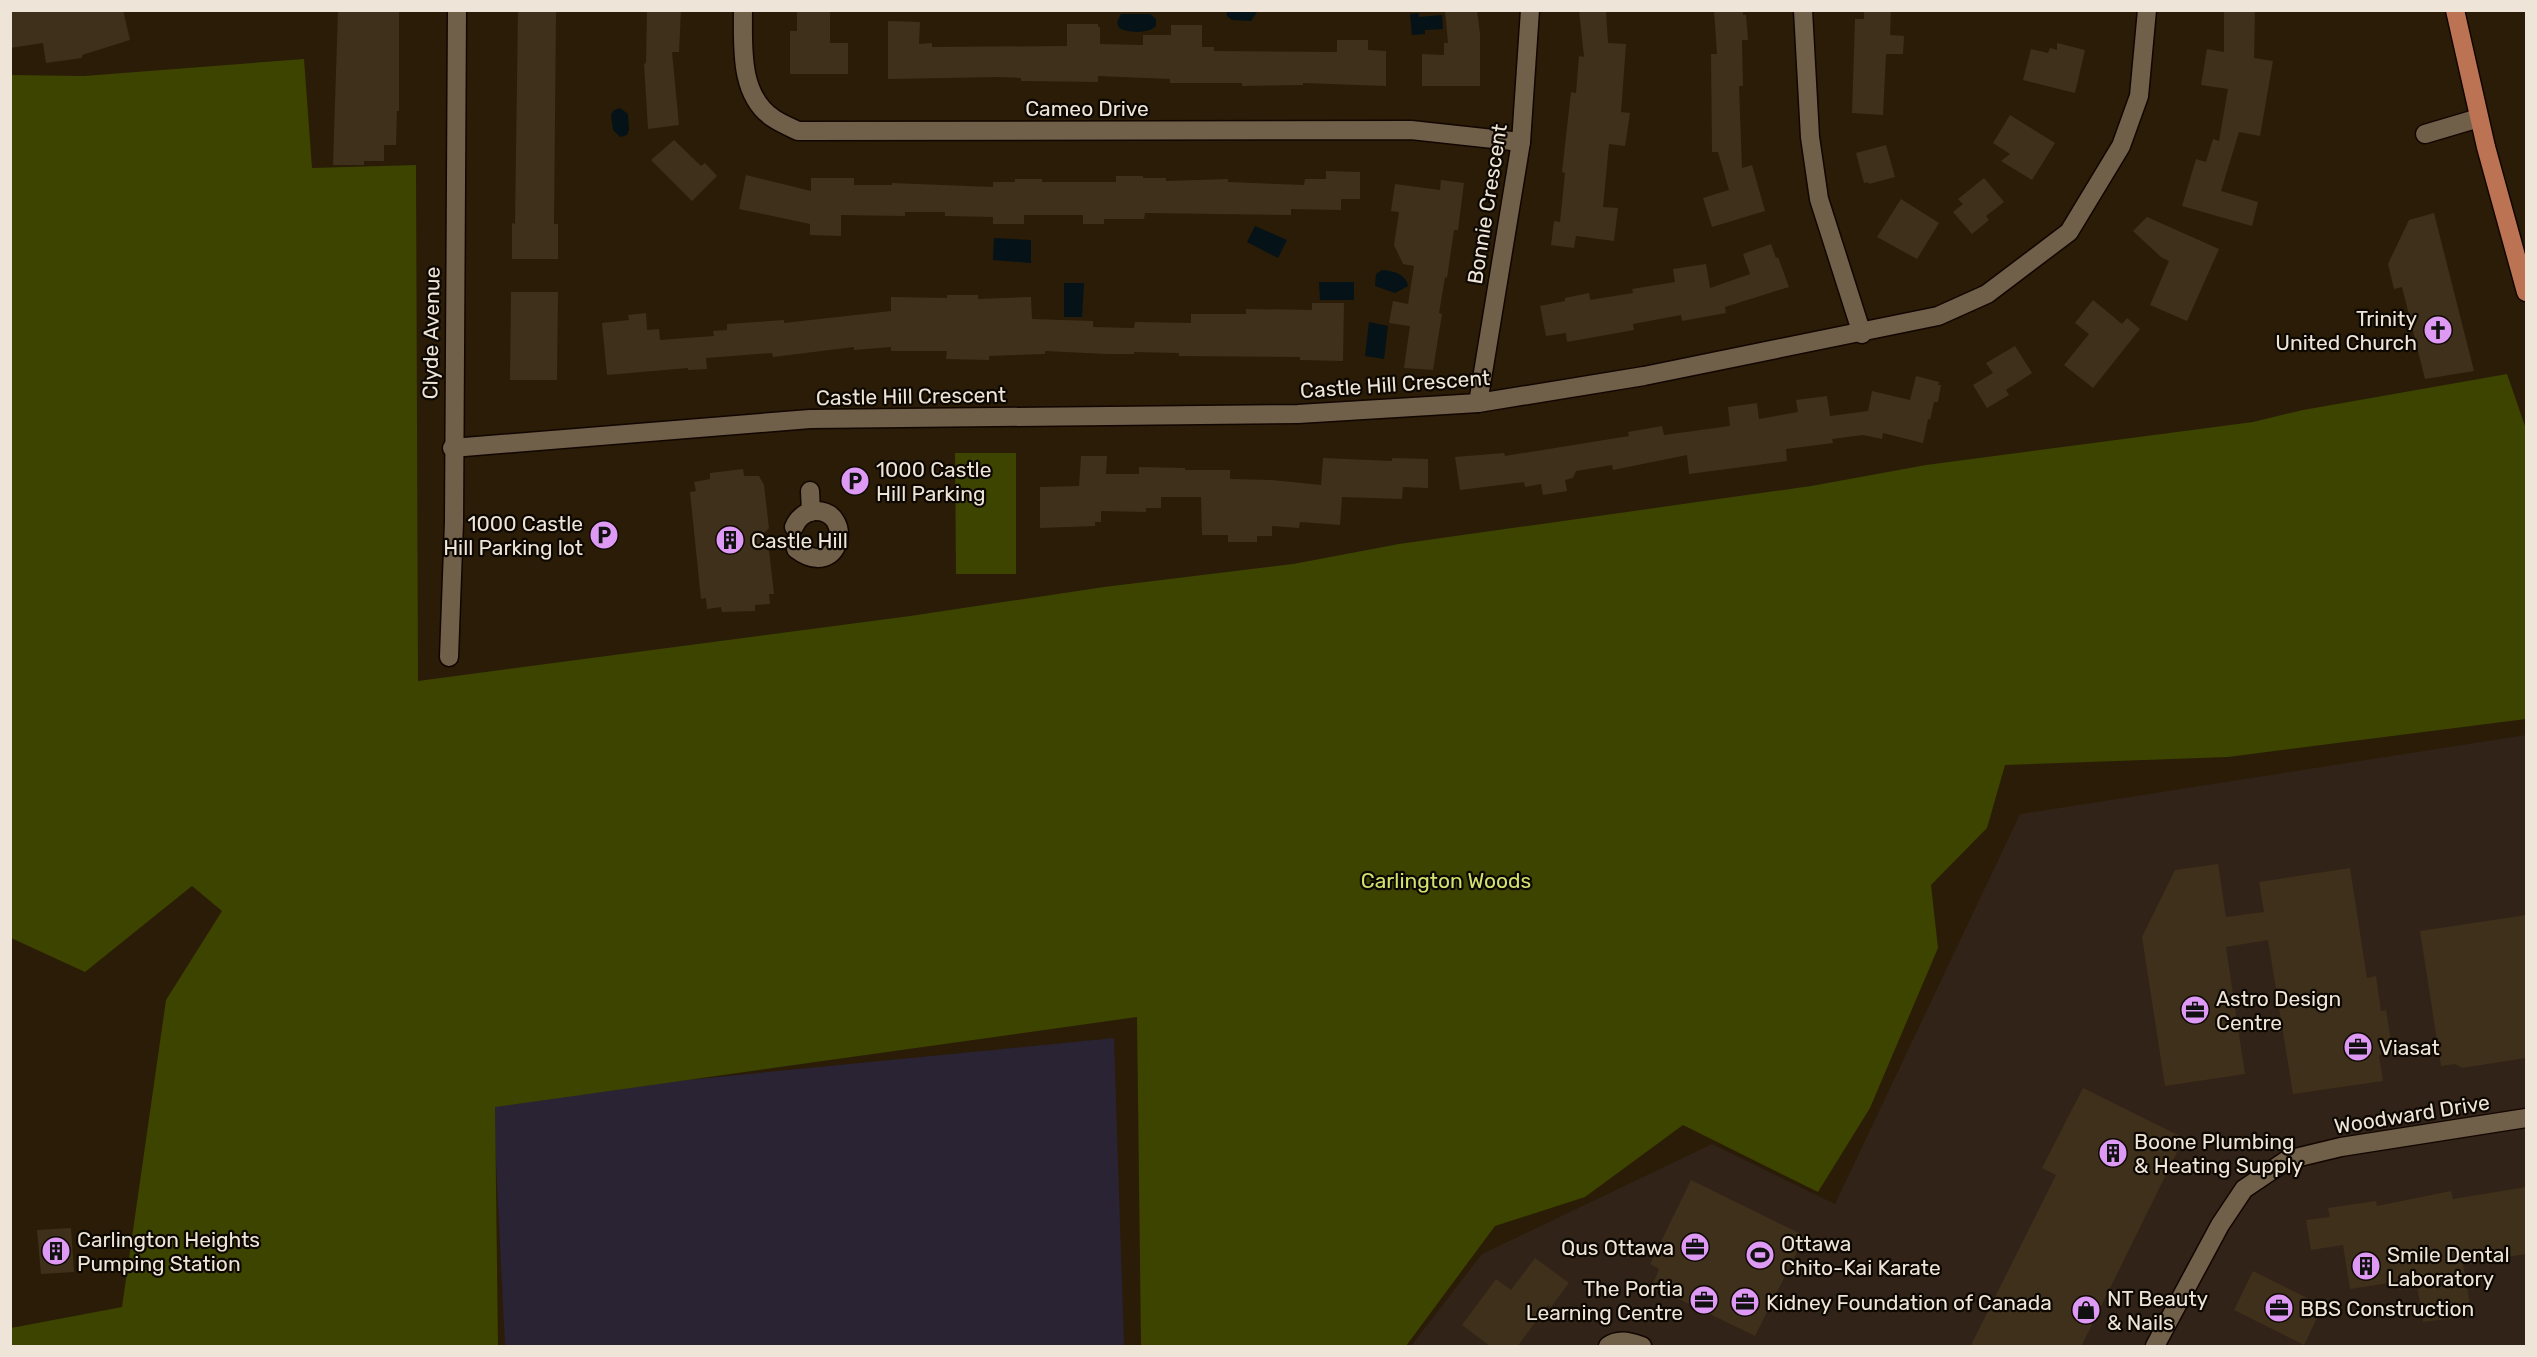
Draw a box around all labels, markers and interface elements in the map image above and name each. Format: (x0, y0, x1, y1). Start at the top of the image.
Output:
street label: Cameo Drive (1025, 96, 1149, 121)
street label: Bonnie Crescent (1462, 122, 1512, 286)
street label: Clyde Avenue (417, 266, 445, 400)
place label: Trinity United Church (2275, 306, 2417, 355)
church icon: Trinity United Church (2422, 314, 2454, 346)
street label: Castle Hill Crescent (1299, 365, 1491, 403)
street label: Castle Hill Crescent (816, 382, 1006, 410)
place label: 1000 Castle Hill Parking (876, 457, 991, 506)
parking icon: 1000 Castle Hill Parking (839, 465, 871, 497)
place label: 1000 Castle Hill Parking lot (443, 511, 583, 560)
parking icon: 1000 Castle Hill Parking lot (588, 519, 620, 551)
building icon: Castle Hill (714, 524, 746, 556)
place label: Castle Hill (751, 528, 848, 553)
park label: Carlington Woods (1361, 868, 1531, 893)
place label: Astro Design Centre (2216, 986, 2341, 1035)
office icon: Astro Design Centre (2179, 994, 2211, 1026)
office icon: Viasat (2342, 1031, 2374, 1063)
place label: Viasat (2379, 1035, 2440, 1060)
street label: Woodward Drive (2332, 1089, 2492, 1139)
place label: Boone Plumbing & Heating Supply (2134, 1129, 2304, 1178)
building icon: Boone Plumbing & Heating Supply (2097, 1137, 2129, 1169)
place label: Carlington Heights Pumping Station (77, 1227, 260, 1276)
office icon: Qus Ottawa (1679, 1231, 1711, 1263)
place label: Ottawa Chito-Kai Karate (1781, 1231, 1941, 1280)
building icon: Carlington Heights Pumping Station (40, 1235, 72, 1267)
place label: Qus Ottawa (1561, 1235, 1674, 1260)
sports icon: Ottawa Chito-Kai Karate (1744, 1239, 1776, 1271)
place label: Smile Dental Laboratory (2387, 1242, 2510, 1291)
building icon: Smile Dental Laboratory (2350, 1250, 2382, 1282)
place label: The Portia Learning Centre (1526, 1276, 1683, 1325)
office icon: The Portia Learning Centre (1688, 1284, 1720, 1316)
office icon: Kidney Foundation of Canada (1729, 1286, 1761, 1318)
place label: NT Beauty & Nails (2107, 1286, 2209, 1335)
place label: Kidney Foundation of Canada (1766, 1290, 2052, 1315)
office icon: BBS Construction (2263, 1292, 2295, 1324)
shop icon: NT Beauty & Nails (2070, 1294, 2102, 1326)
place label: BBS Construction (2300, 1296, 2474, 1321)

